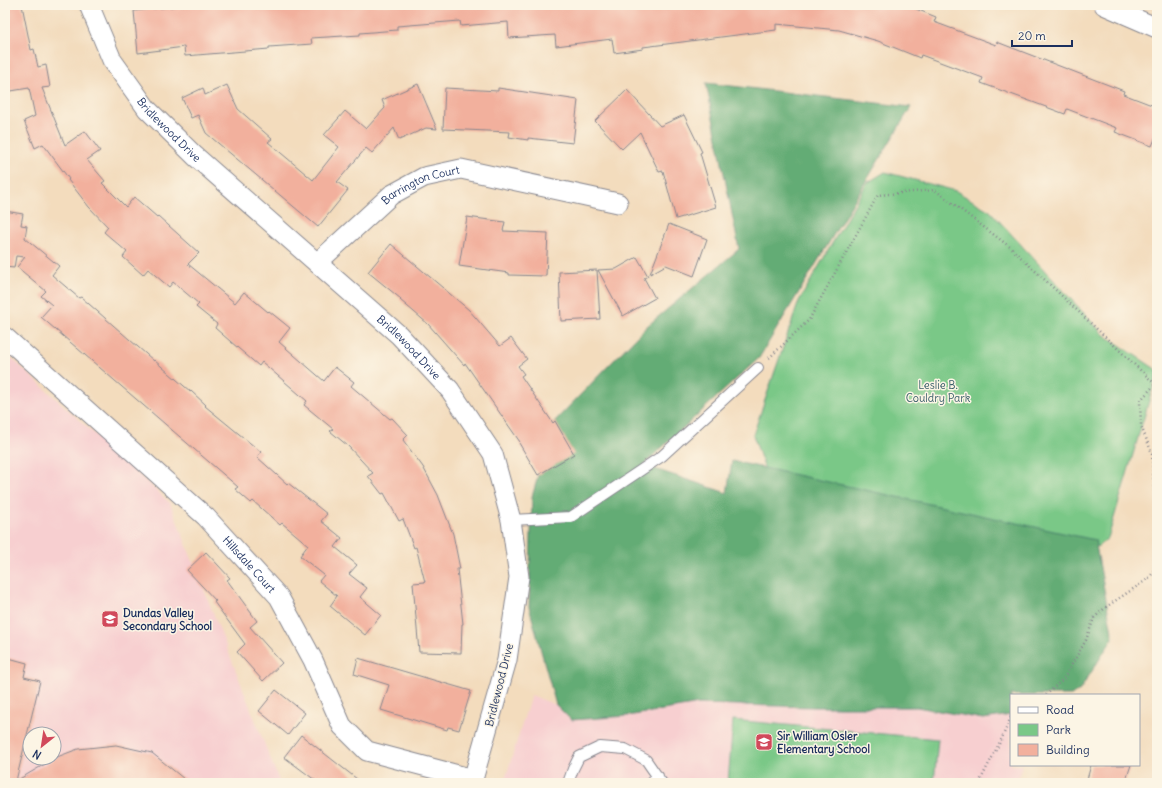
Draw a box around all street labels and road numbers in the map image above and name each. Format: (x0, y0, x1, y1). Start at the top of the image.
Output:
street label: Bridlewood Drive (134, 95, 204, 165)
street label: Barrington Court (378, 162, 461, 207)
street label: Bridlewood Drive (374, 312, 444, 382)
street label: Hillsdale Court (220, 533, 279, 596)
street label: Bridlewood Drive (482, 642, 516, 728)

